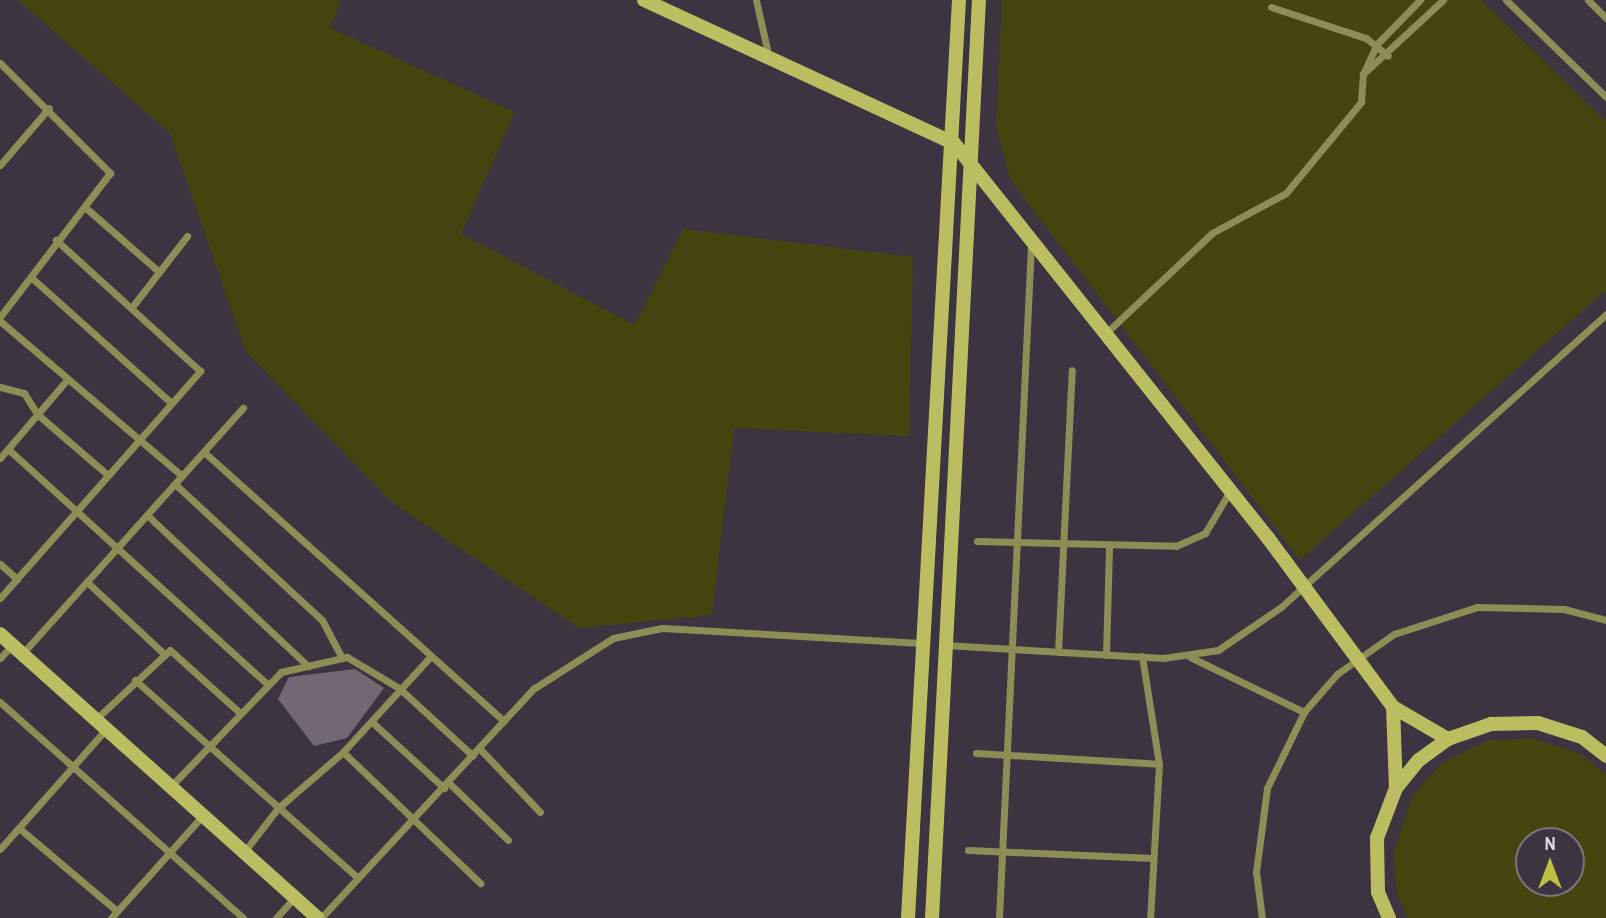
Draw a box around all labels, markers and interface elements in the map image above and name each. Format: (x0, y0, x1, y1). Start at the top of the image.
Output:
north arrow (1515, 827, 1585, 897)
text: N (1544, 830, 1556, 856)

